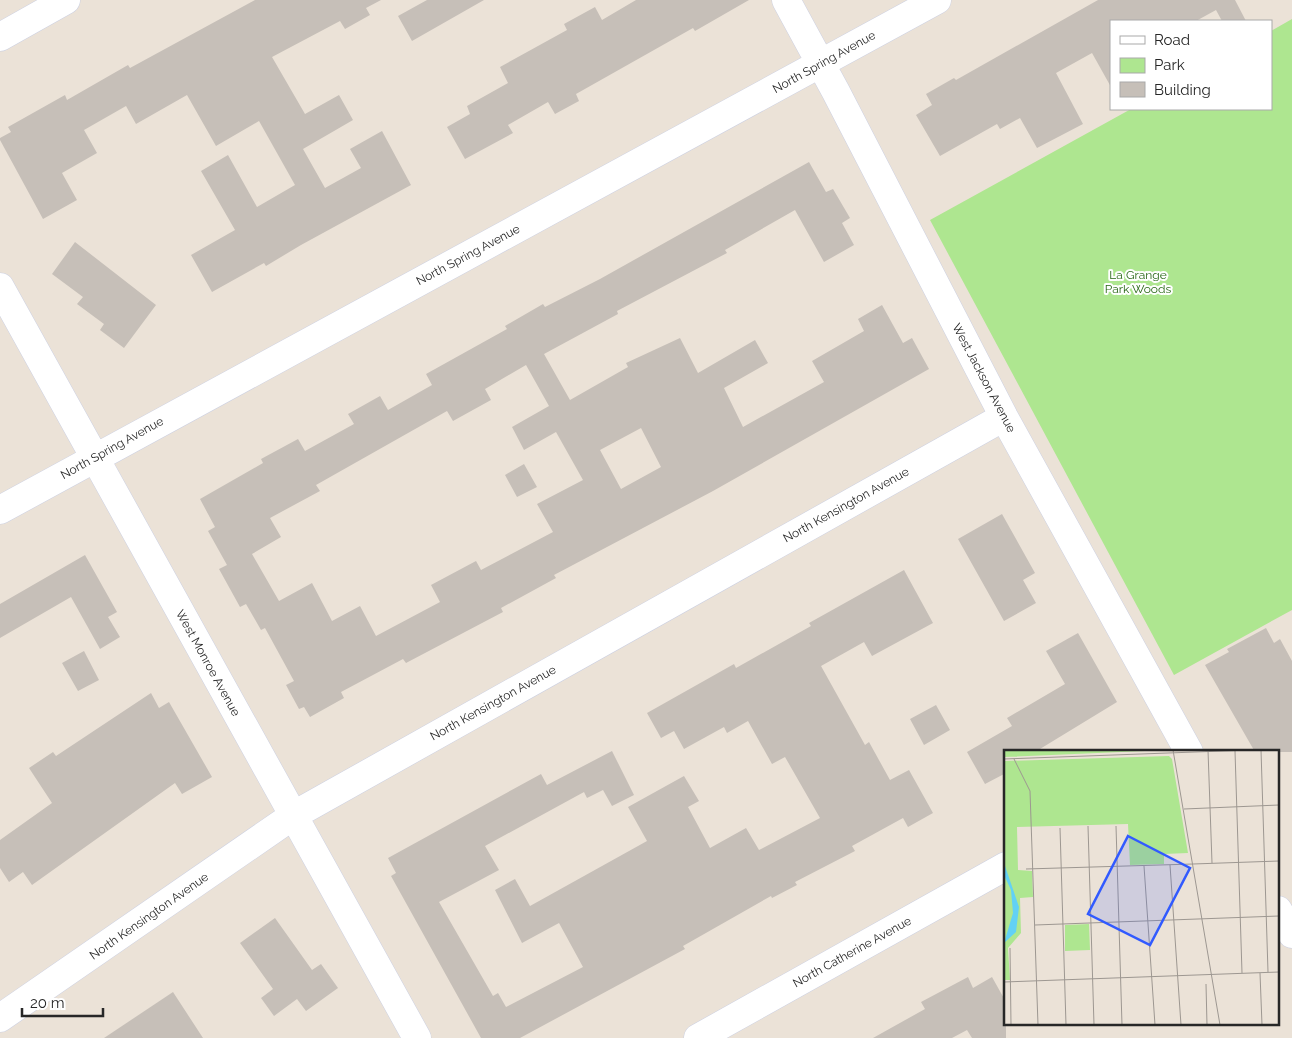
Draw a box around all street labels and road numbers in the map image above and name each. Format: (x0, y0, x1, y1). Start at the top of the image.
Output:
street label: North Spring Avenue (770, 28, 878, 96)
street label: North Spring Avenue (414, 222, 522, 288)
street label: West Jackson Avenue (949, 321, 1019, 435)
street label: North Spring Avenue (58, 414, 166, 482)
street label: North Kensington Avenue (781, 465, 911, 545)
street label: West Monroe Avenue (173, 607, 243, 719)
street label: North Kensington Avenue (428, 663, 558, 743)
street label: North Kensington Avenue (87, 870, 211, 962)
street label: North Catherine Avenue (790, 914, 914, 990)

